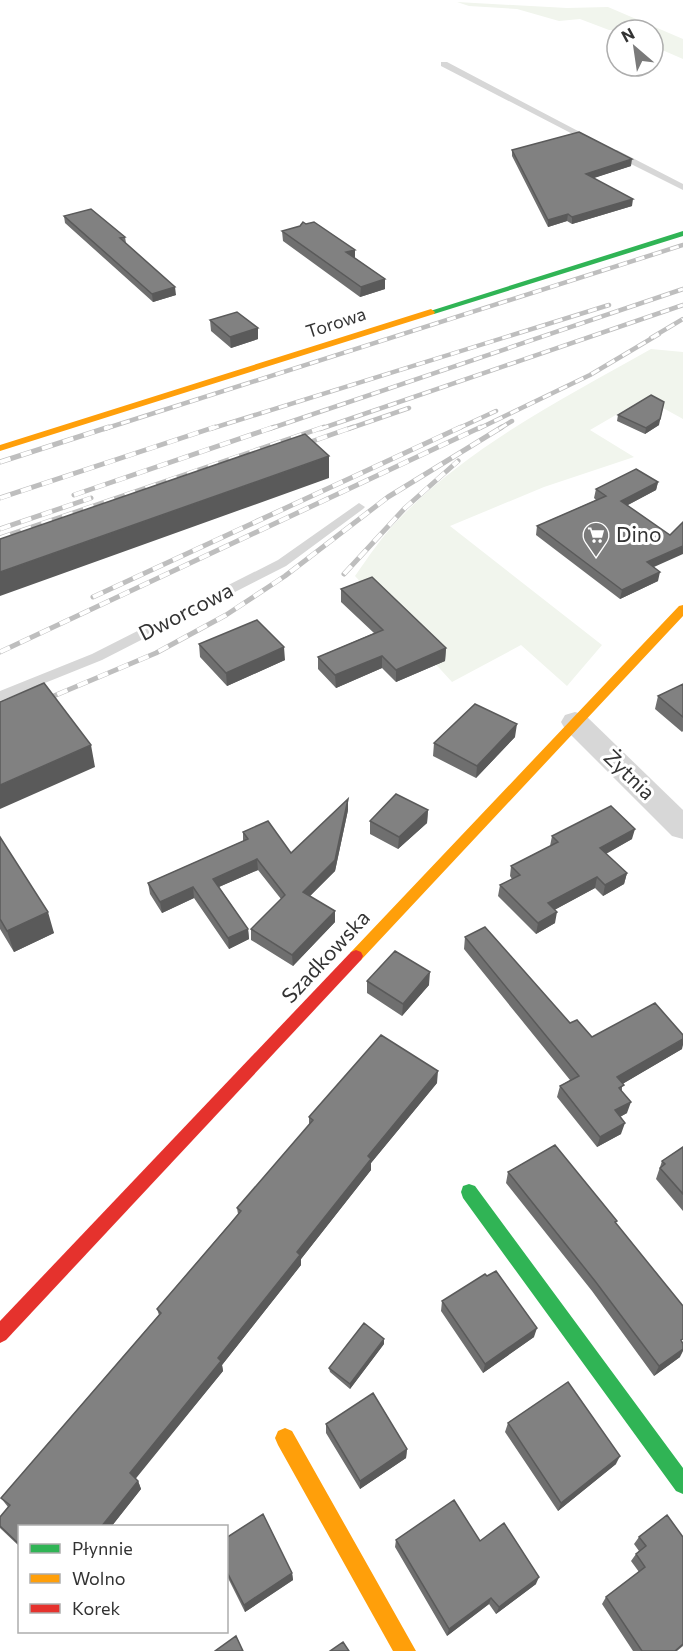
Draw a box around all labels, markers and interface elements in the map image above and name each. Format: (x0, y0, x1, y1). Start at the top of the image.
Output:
north arrow (605, 18, 665, 78)
text: N (618, 23, 637, 46)
street label: Torowa (303, 302, 369, 342)
supermarket icon: Dino (581, 520, 611, 558)
place label: Dino (616, 521, 661, 546)
street label: Dworcowa (134, 576, 237, 645)
street label: Żytnia (599, 744, 661, 804)
street label: Szadkowska (276, 904, 374, 1008)
legend (18, 1525, 228, 1633)
text: Płynnie (72, 1537, 133, 1559)
text: Wolno (72, 1567, 126, 1589)
text: Korek (72, 1597, 121, 1619)

